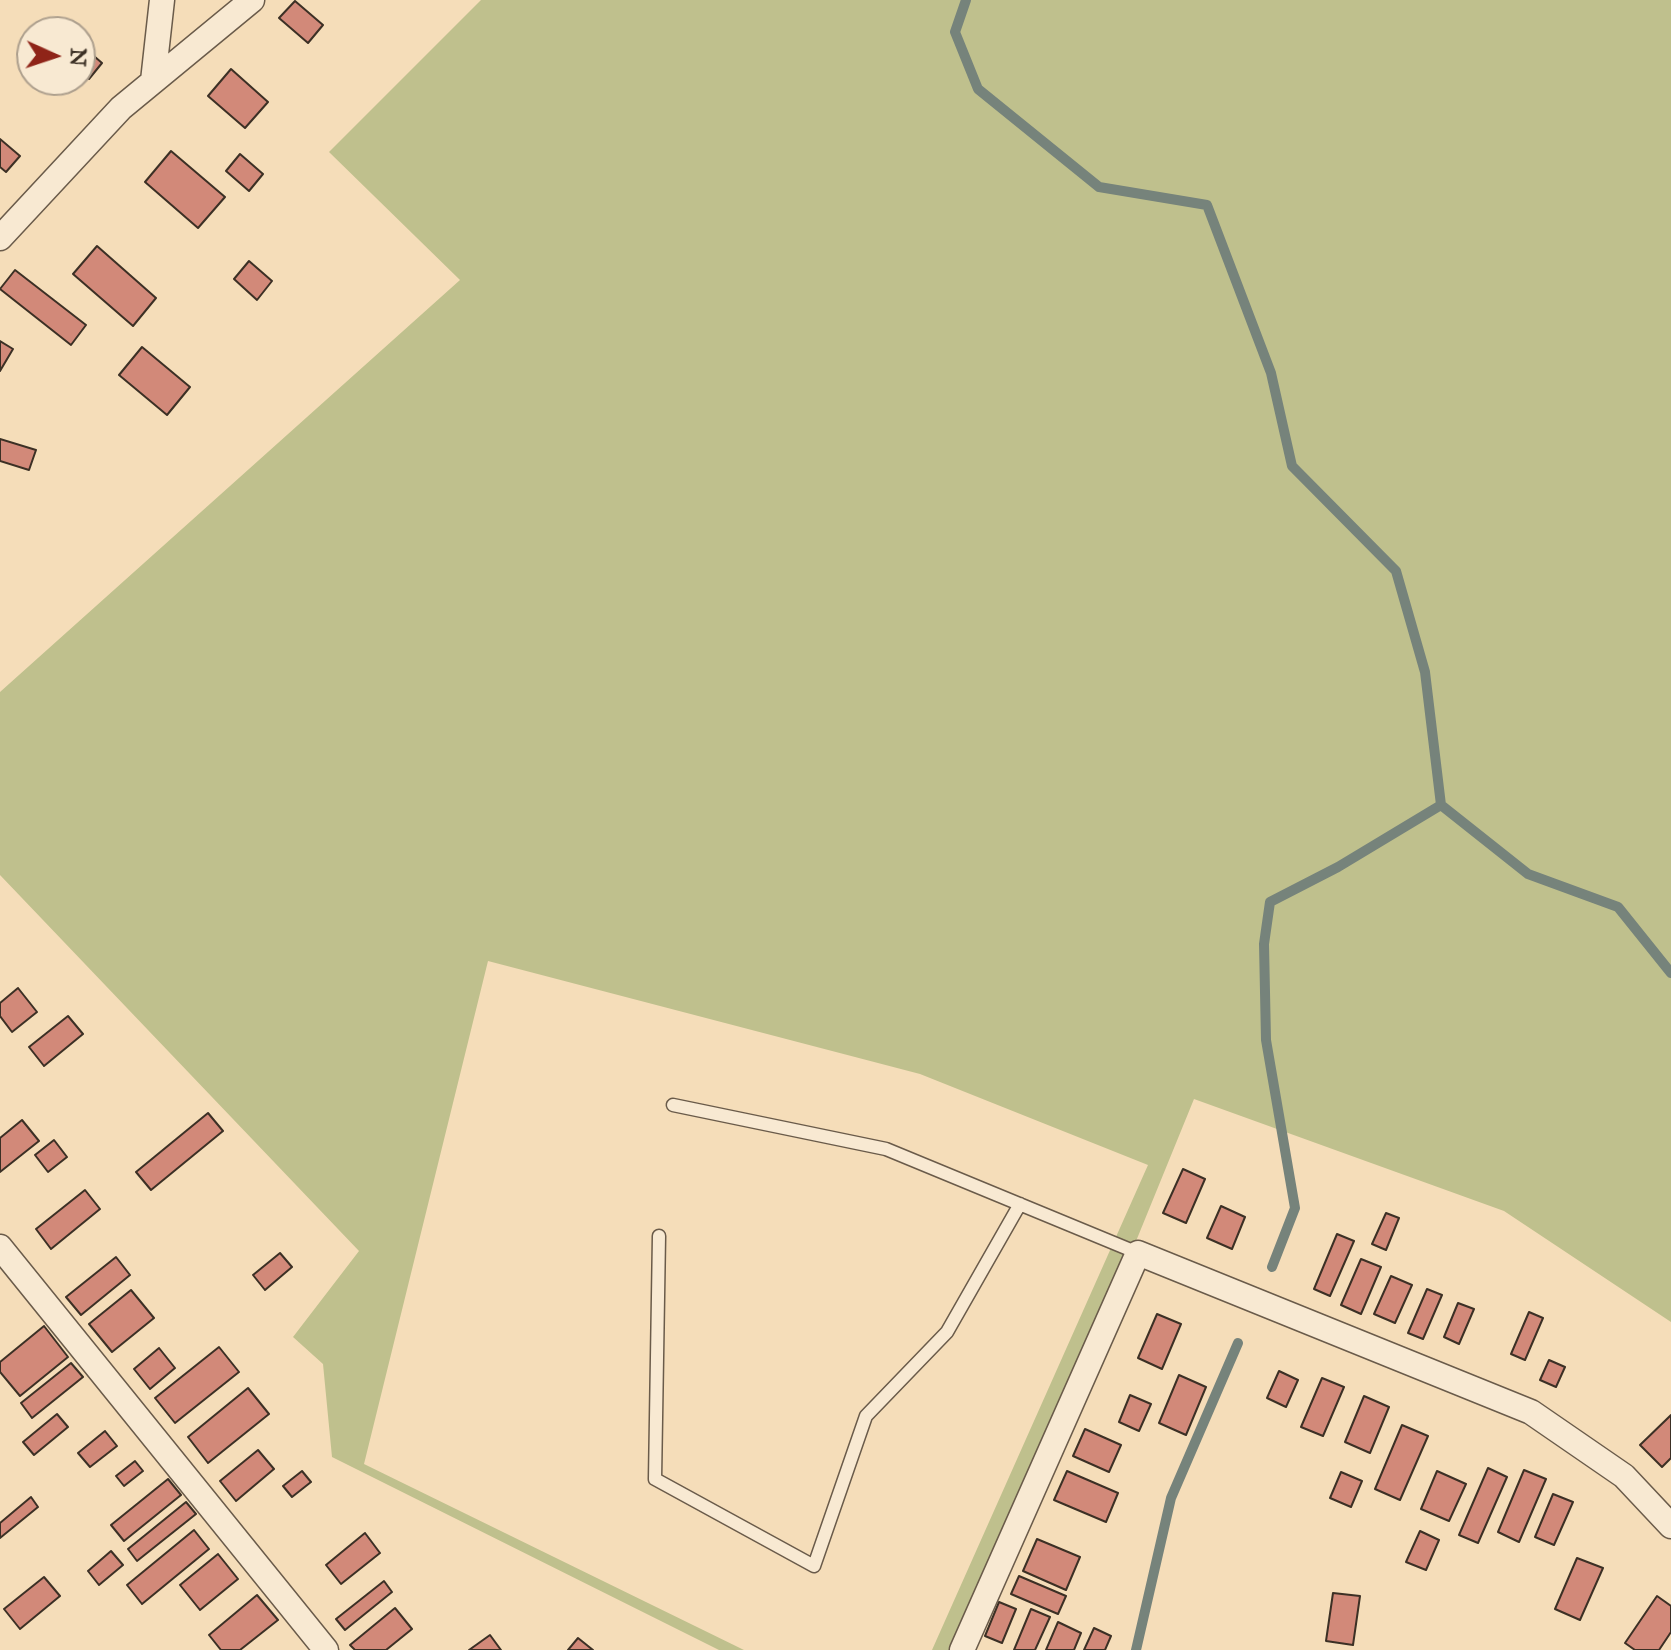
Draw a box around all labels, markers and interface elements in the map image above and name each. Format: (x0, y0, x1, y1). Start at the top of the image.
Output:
north arrow (16, 16, 96, 96)
text: N (64, 47, 92, 67)

